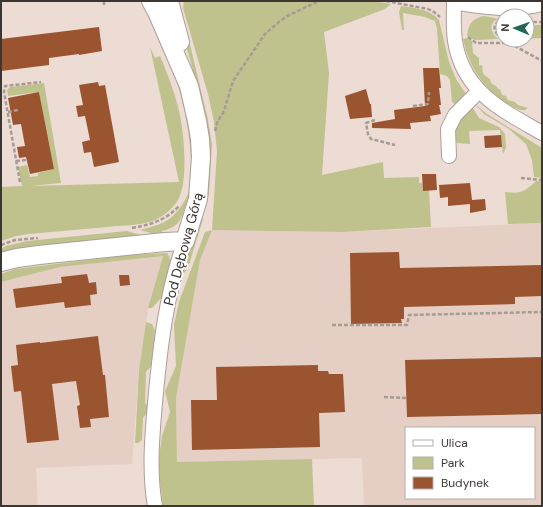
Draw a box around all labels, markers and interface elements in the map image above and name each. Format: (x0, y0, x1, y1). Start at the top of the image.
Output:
north arrow (495, 8, 535, 48)
text: N (498, 23, 512, 32)
street label: Pod Dębową Górą (159, 190, 207, 308)
legend (405, 427, 535, 499)
text: Ulica (441, 435, 468, 451)
text: Park (441, 455, 465, 471)
text: Budynek (441, 475, 489, 491)

